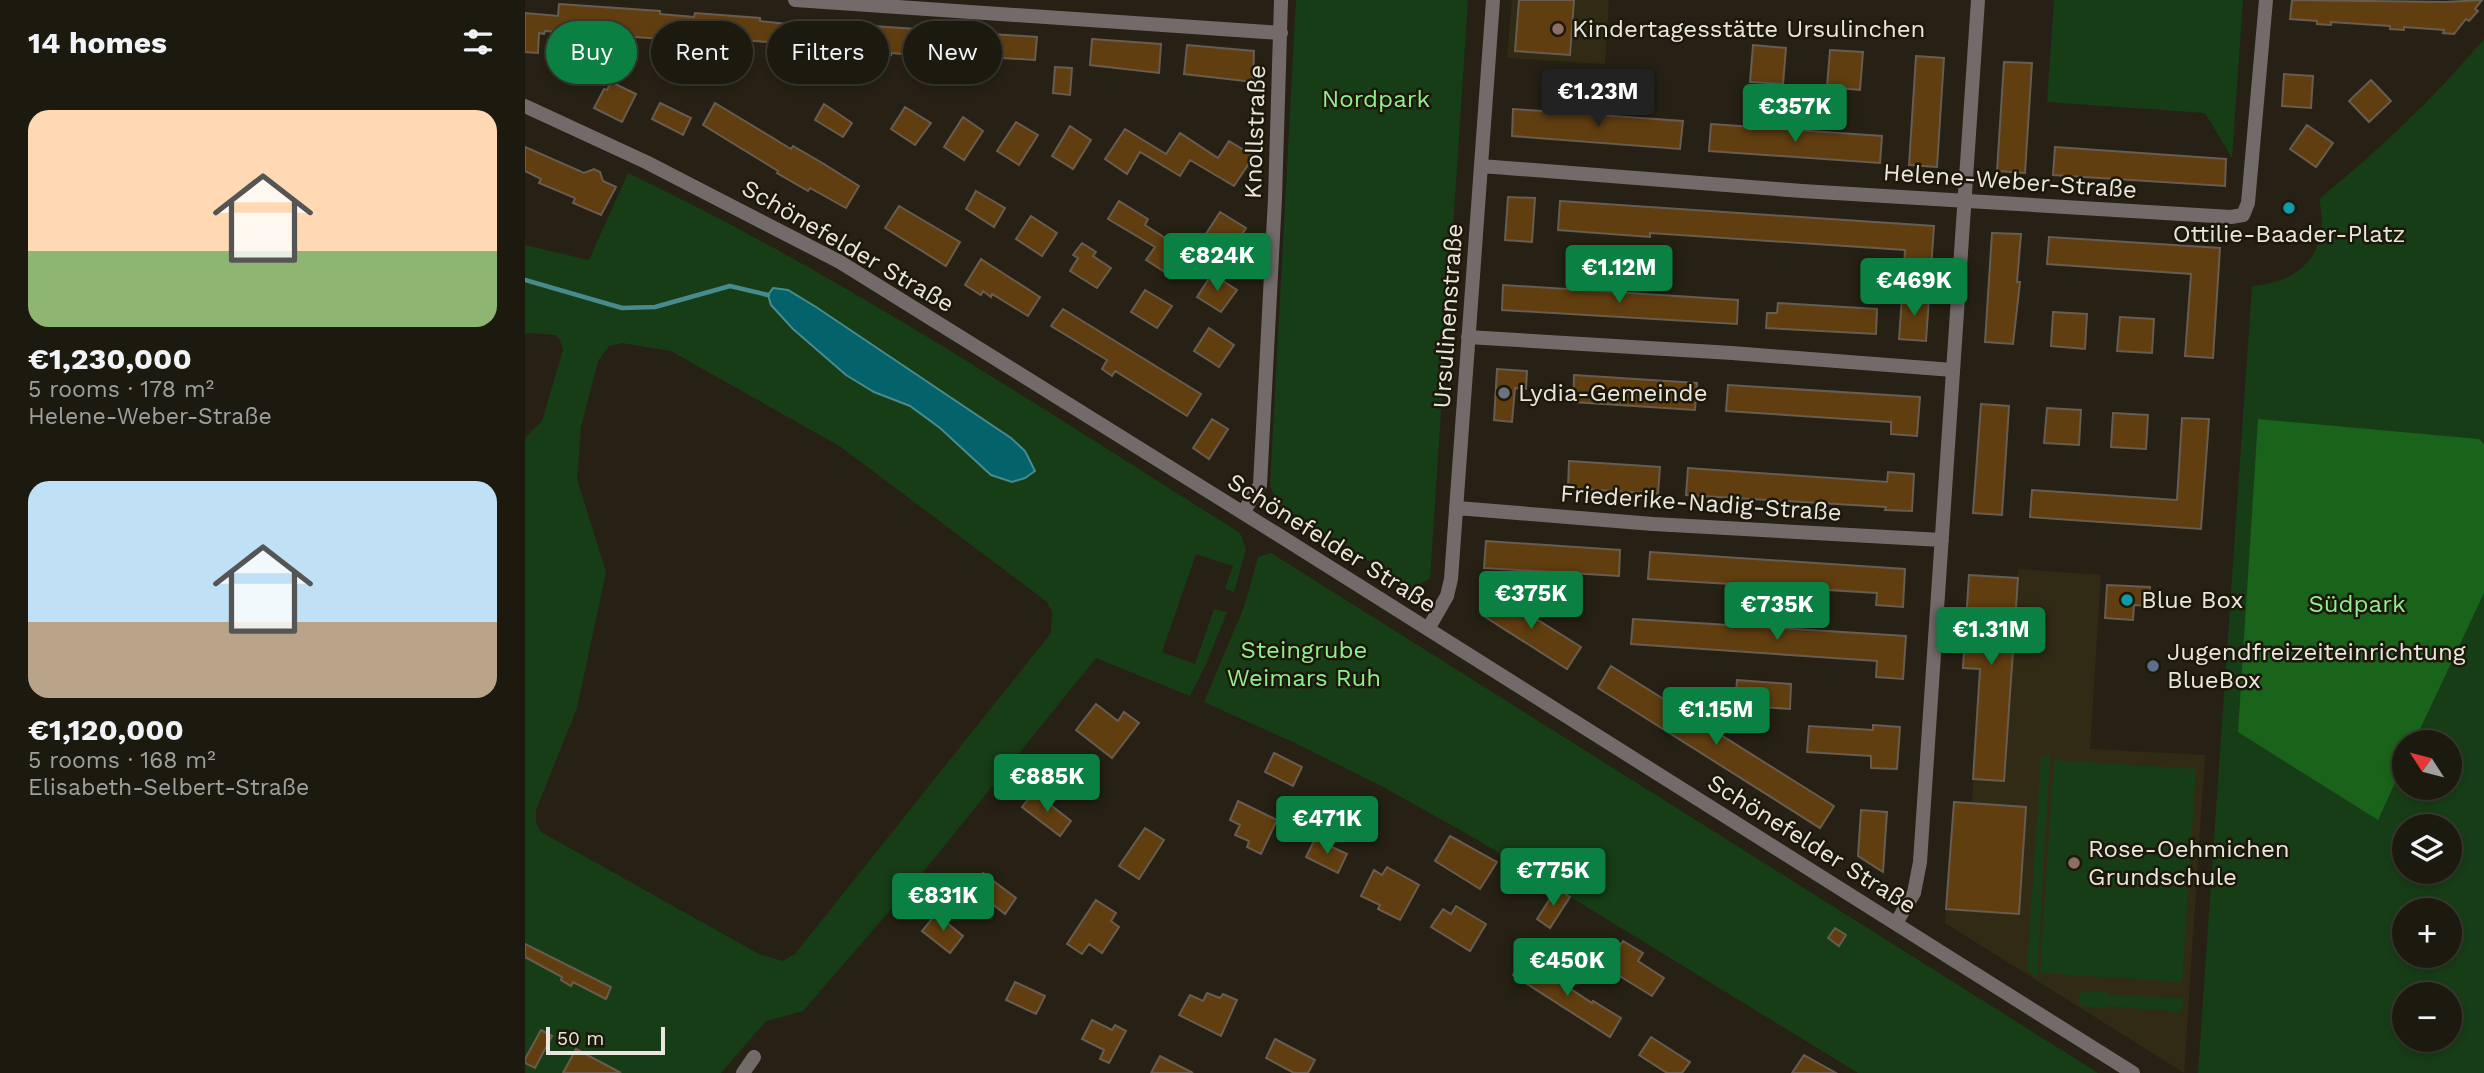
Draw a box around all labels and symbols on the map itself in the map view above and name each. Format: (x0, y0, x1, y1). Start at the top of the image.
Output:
place label: Kindertagesstätte Ursulinchen (1572, 15, 1925, 43)
marker: Kindertagesstätte Ursulinchen (1550, 21, 1566, 37)
street label: Knollstraße (1239, 65, 1271, 199)
pin: €1.23M (1541, 69, 1655, 129)
park label: Nordpark (1322, 85, 1431, 113)
pin: €357K (1746, 85, 1844, 144)
street label: Helene-Weber-Straße (1882, 158, 2138, 204)
street label: Schönefelder Straße (737, 174, 959, 318)
marker: Ottilie-Baader-Platz (2281, 200, 2297, 216)
place label: Ottilie-Baader-Platz (2173, 220, 2405, 248)
street label: Ursulinenstraße (1428, 223, 1468, 409)
pin: €824K (1168, 233, 1266, 293)
pin: €1.12M (1562, 246, 1676, 305)
pin: €469K (1865, 258, 1963, 318)
place label: Lydia-Gemeinde (1518, 379, 1708, 407)
marker: Lydia-Gemeinde (1496, 385, 1512, 401)
street label: Schönefelder Straße (1223, 467, 1441, 619)
street label: Friederike-Nadig-Straße (1559, 479, 1843, 527)
pin: €375K (1482, 572, 1580, 631)
pin: €735K (1728, 582, 1826, 642)
place label: Blue Box (2141, 586, 2243, 614)
park label: Südpark (2308, 590, 2406, 618)
marker: Blue Box (2119, 592, 2135, 608)
pin: €1.31M (1934, 608, 2048, 667)
park label: Steingrube Weimars Ruh (1227, 636, 1381, 692)
place label: Jugendfreizeiteinrichtung BlueBox (2167, 638, 2466, 694)
marker: Jugendfreizeiteinrichtung BlueBox (2145, 658, 2161, 674)
pin: €1.15M (1659, 688, 1773, 747)
north arrow (2392, 730, 2462, 800)
pin: €885K (998, 754, 1096, 814)
street label: Schönefelder Straße (1703, 768, 1921, 920)
pin: €471K (1278, 796, 1376, 856)
place label: Rose-Oehmichen Grundschule (2088, 835, 2290, 891)
pin: €775K (1504, 848, 1602, 908)
marker: Rose-Oehmichen Grundschule (2066, 855, 2082, 871)
pin: €831K (894, 874, 992, 933)
pin: €450K (1518, 939, 1616, 998)
scale bar (546, 1024, 665, 1056)

